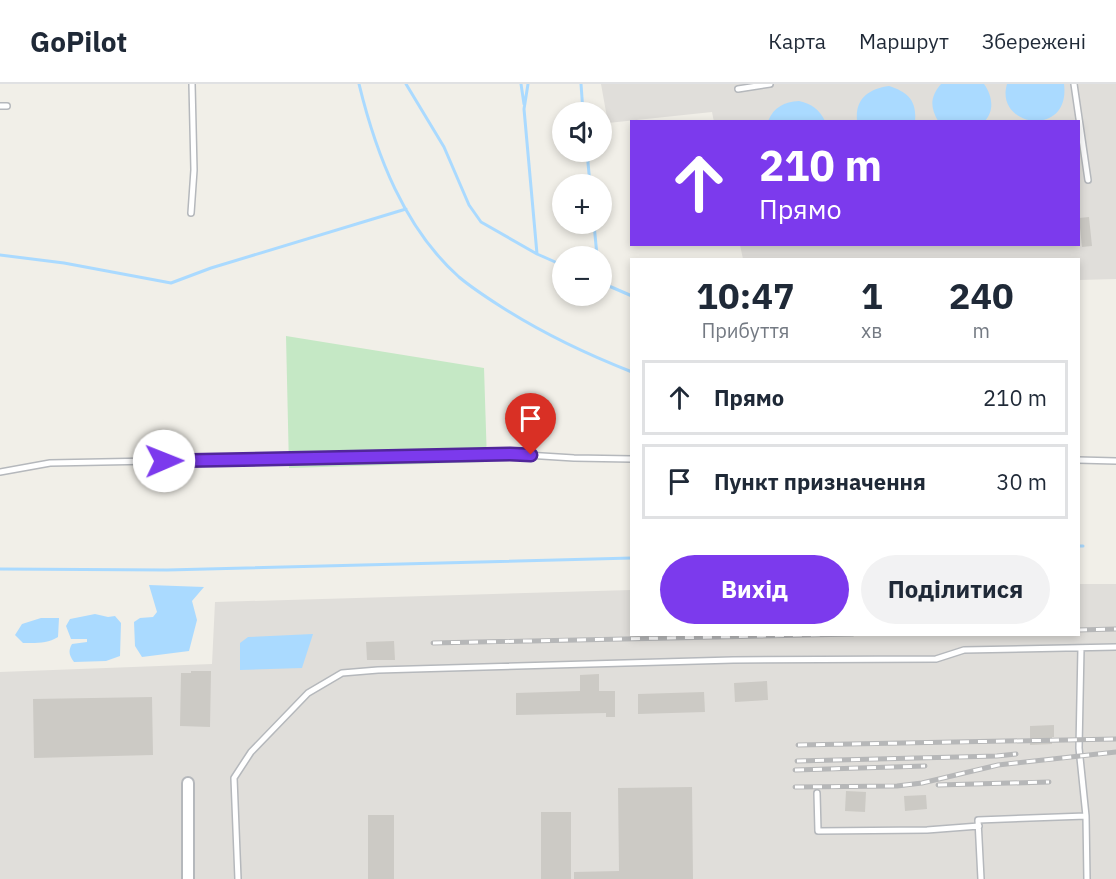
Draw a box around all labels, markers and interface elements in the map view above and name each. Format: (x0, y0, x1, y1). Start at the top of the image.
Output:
text: GoPilot (30, 23, 127, 60)
text: Карта (768, 27, 826, 55)
text: Маршрут (859, 27, 949, 55)
text: Збережені (982, 27, 1086, 55)
map controls (552, 102, 612, 306)
button: sound (552, 102, 612, 162)
text: 210 m (759, 138, 882, 193)
icon: ahead (660, 144, 738, 222)
button: + (552, 174, 612, 234)
text: Прямо (759, 191, 842, 226)
button: − (552, 246, 612, 306)
text: 10:47 (696, 272, 795, 319)
text: 1 (861, 272, 883, 319)
text: 240 (949, 272, 1014, 319)
text: Прибуття (701, 317, 790, 344)
text: хв (861, 317, 882, 344)
text: m (973, 317, 990, 344)
icon: ahead (663, 381, 696, 414)
text: Прямо (714, 383, 784, 412)
text: 210 m (983, 383, 1047, 412)
pin (505, 393, 556, 455)
icon: arrive (514, 402, 547, 435)
position arrow (132, 429, 196, 493)
icon: arrive (663, 465, 696, 498)
text: Пункт призначення (714, 467, 926, 496)
text: 30 m (996, 467, 1047, 496)
button: Вихід (660, 555, 849, 624)
button: Поділитися (861, 555, 1050, 624)

